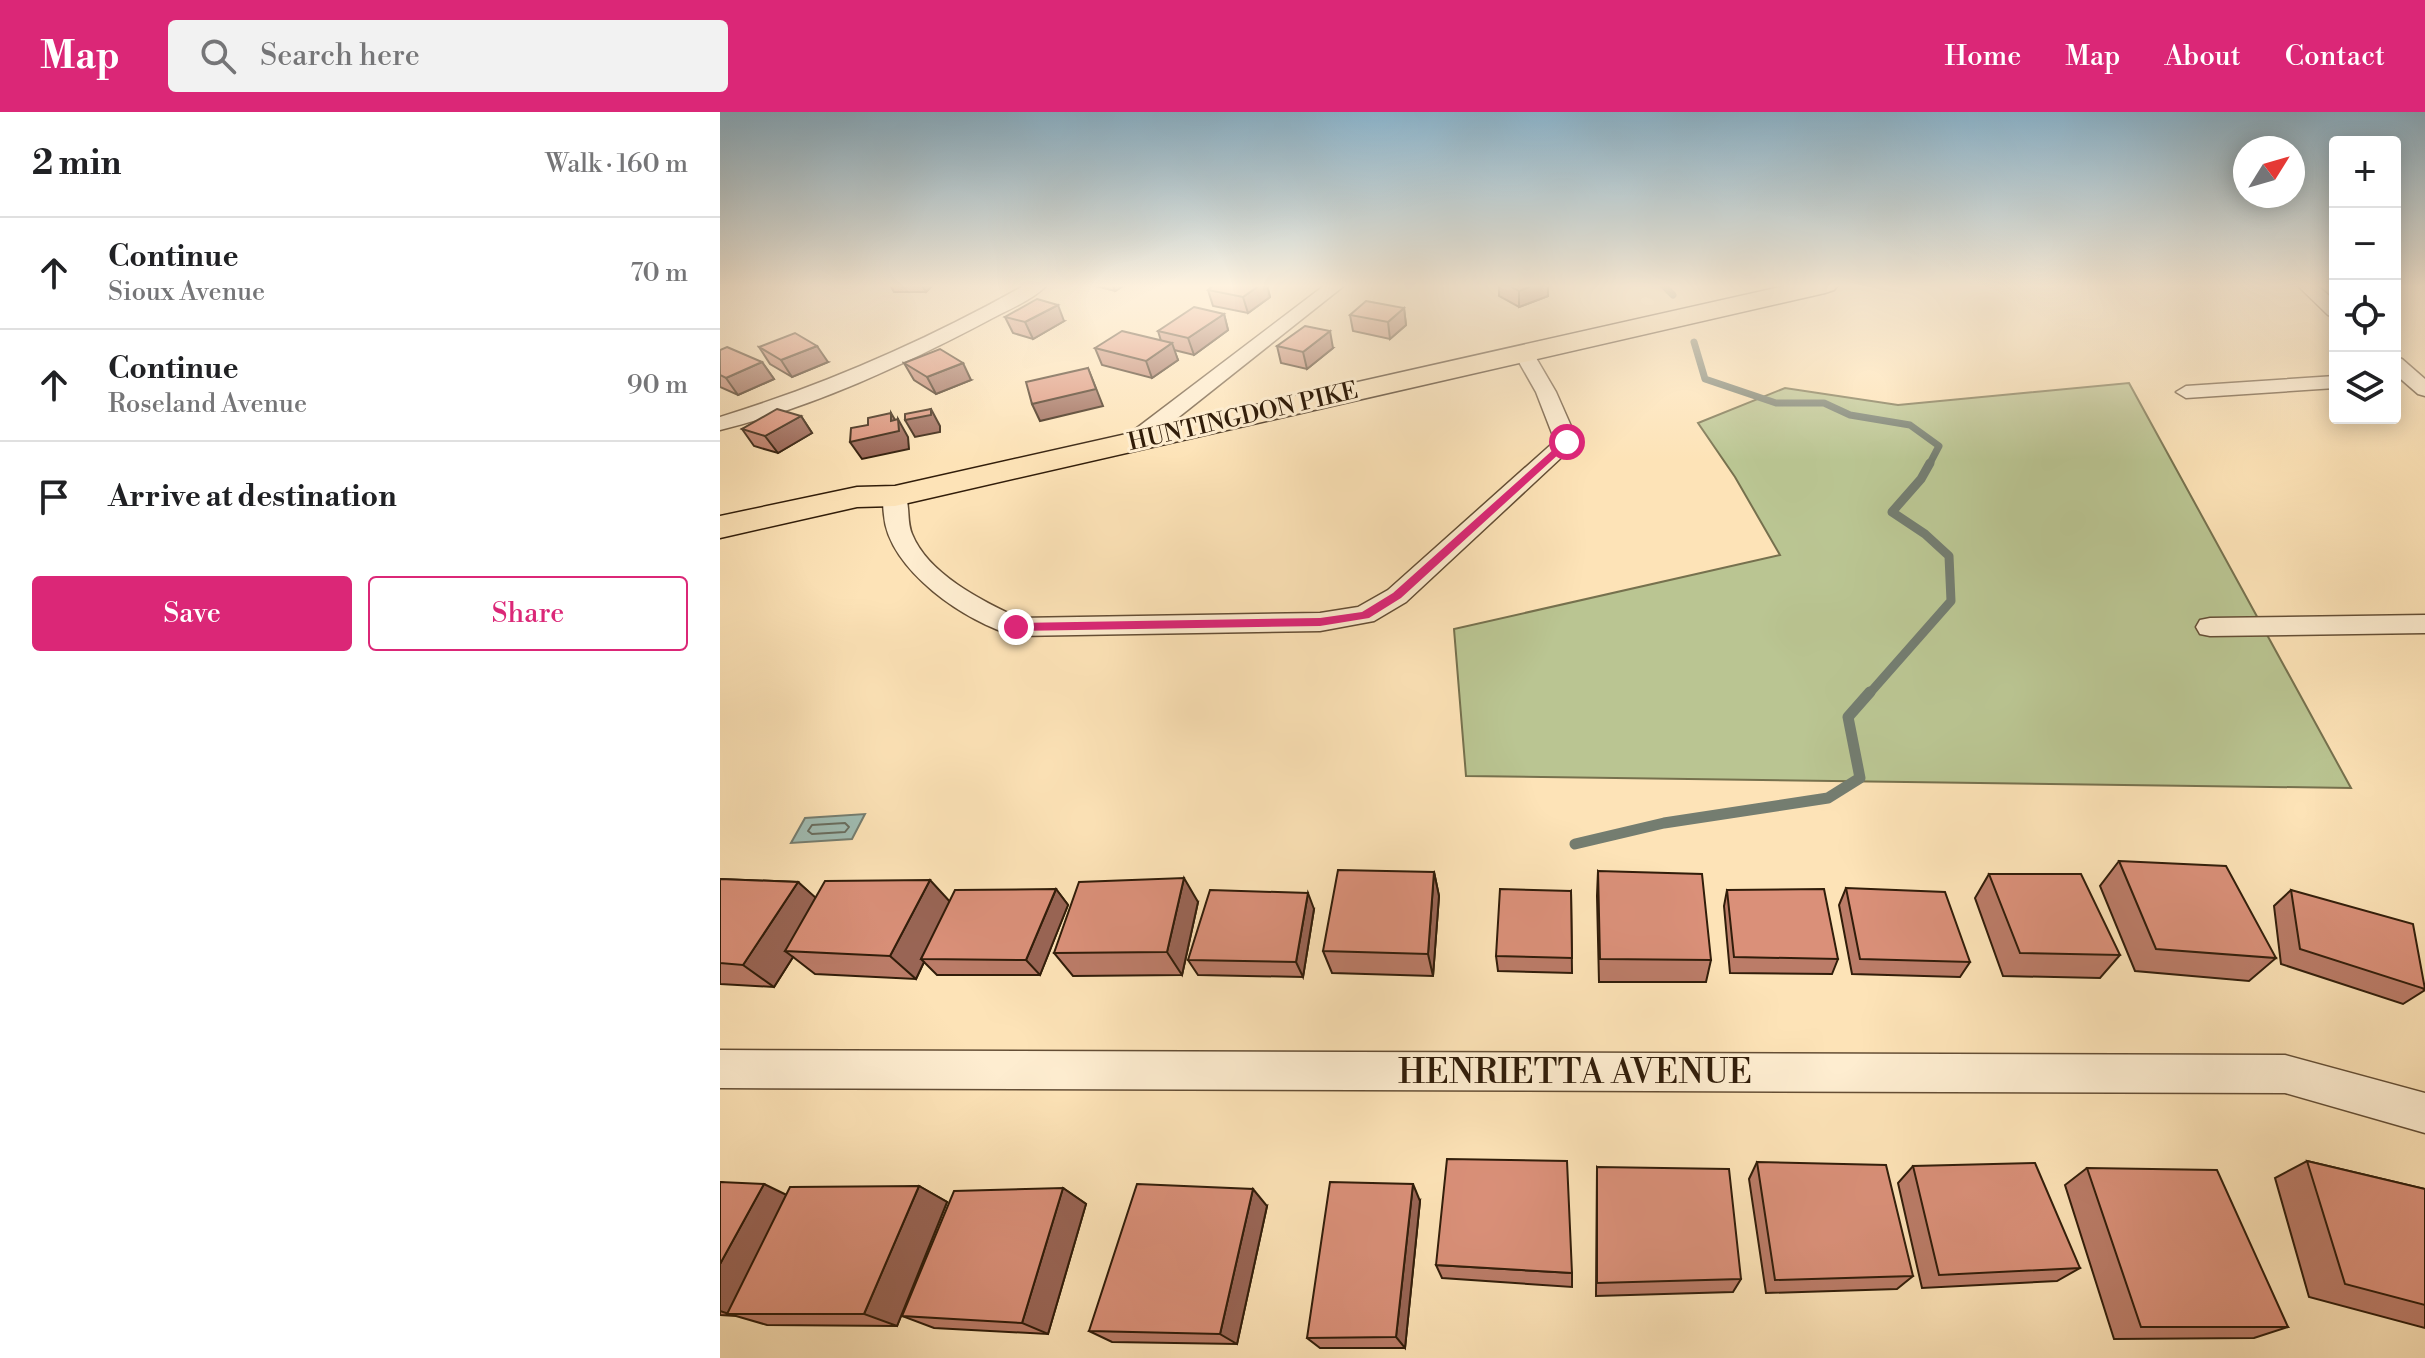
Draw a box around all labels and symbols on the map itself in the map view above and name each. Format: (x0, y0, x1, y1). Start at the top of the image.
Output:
north arrow (2233, 136, 2305, 208)
street label: HUNTINGDON PIKE (1125, 376, 1361, 458)
route start (1549, 424, 1585, 460)
route end (998, 609, 1034, 645)
street label: HENRIETTA AVENUE (1398, 1052, 1752, 1094)

